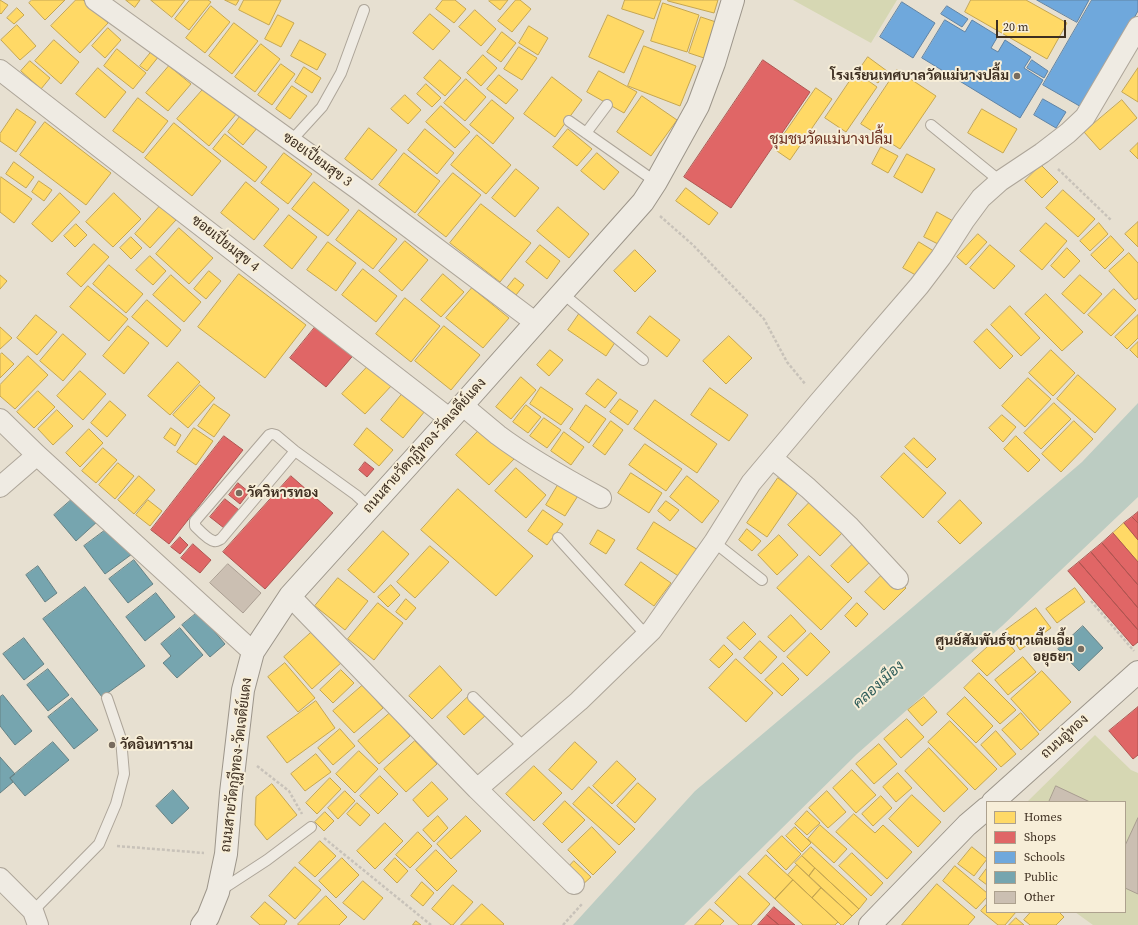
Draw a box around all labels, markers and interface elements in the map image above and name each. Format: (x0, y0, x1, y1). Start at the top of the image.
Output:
scale bar (998, 12, 1068, 38)
text: 20 m (1003, 19, 1029, 35)
place label: โรงเรียนเทศบาลวัดแม่นางปลื้ม (830, 68, 1009, 84)
marker: โรงเรียนเทศบาลวัดแม่นางปลื้ม (1012, 71, 1022, 81)
street label: ซอยเปี่ยมสุข 3 (279, 129, 355, 191)
district label: ชุมชนวัดแม่นางปลื้ม (770, 131, 892, 149)
street label: ซอยเปี่ยมสุข 4 (188, 212, 262, 276)
street label: ถนนสายวัดกุฎีทอง-วัดเจดีย์แดง (360, 375, 490, 517)
place label: วัดวิหารทอง (247, 485, 318, 501)
marker: วัดวิหารทอง (234, 488, 244, 498)
place label: ศูนย์สัมพันธ์ชาวเตี้ยเอี้ย อยุธยา (936, 633, 1073, 666)
marker: ศูนย์สัมพันธ์ชาวเตี้ยเอี้ย อยุธยา (1076, 644, 1086, 654)
water label: คลองเมือง (850, 657, 908, 713)
street label: ถนนสายวัดกุฎีทอง-วัดเจดีย์แดง (218, 677, 256, 853)
street label: ถนนอู่ทอง (1038, 711, 1092, 763)
place label: วัดอินทาราม (120, 737, 193, 753)
marker: วัดอินทาราม (107, 740, 117, 750)
legend (986, 801, 1126, 913)
text: Homes (1024, 809, 1062, 825)
text: Shops (1024, 829, 1056, 845)
text: Schools (1024, 849, 1065, 865)
text: Public (1024, 869, 1058, 885)
text: Other (1024, 889, 1055, 905)

